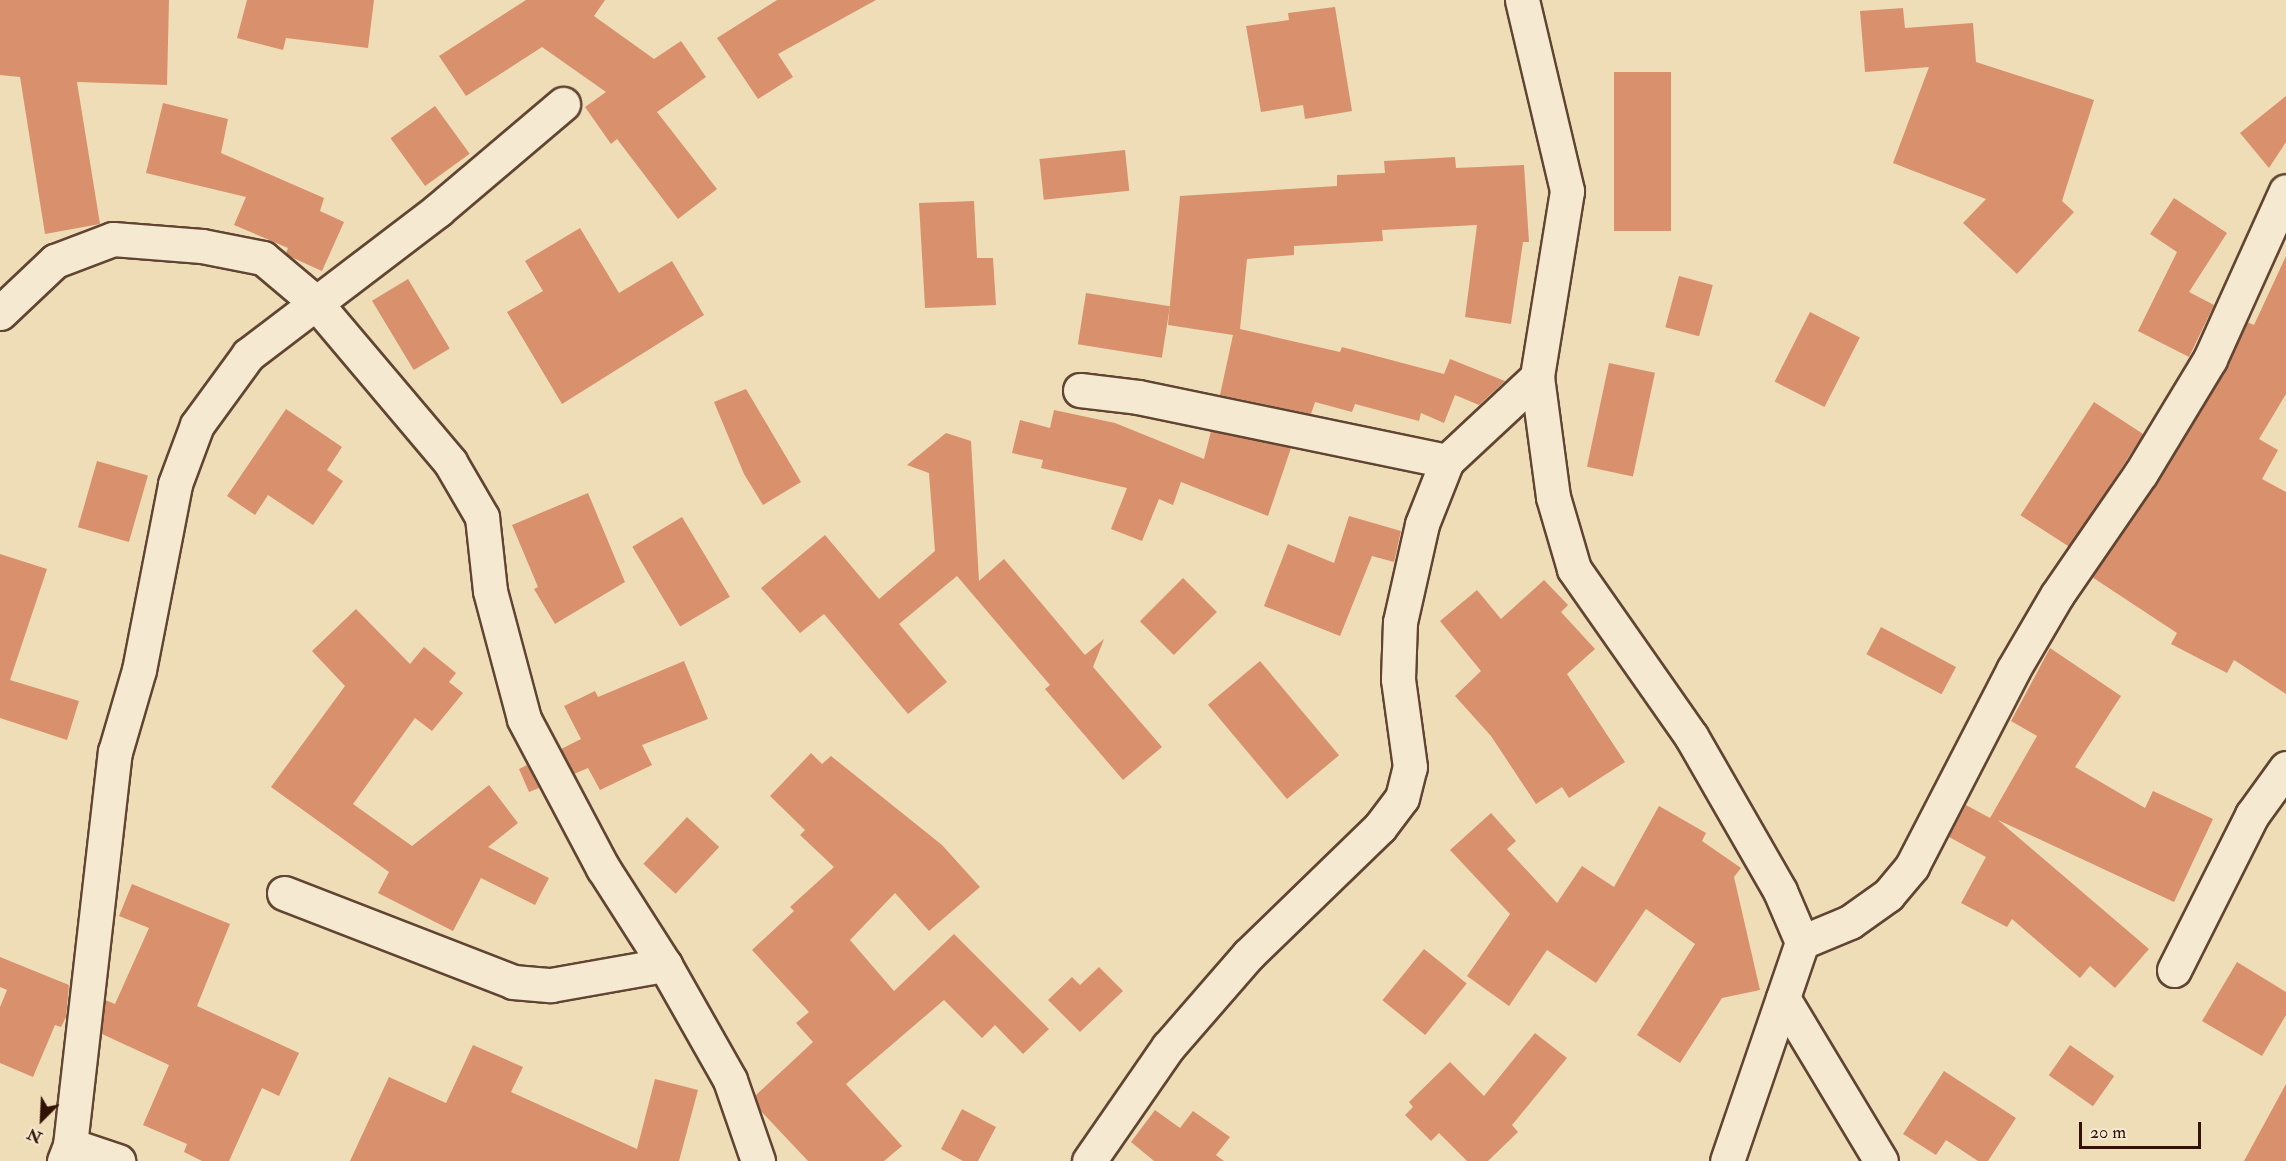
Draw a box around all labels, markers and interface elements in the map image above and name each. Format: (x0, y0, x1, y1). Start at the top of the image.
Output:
north arrow (12, 1089, 72, 1149)
scale bar (2082, 1110, 2204, 1148)
text: 20 m (2090, 1121, 2126, 1144)
text: N (24, 1123, 45, 1147)

